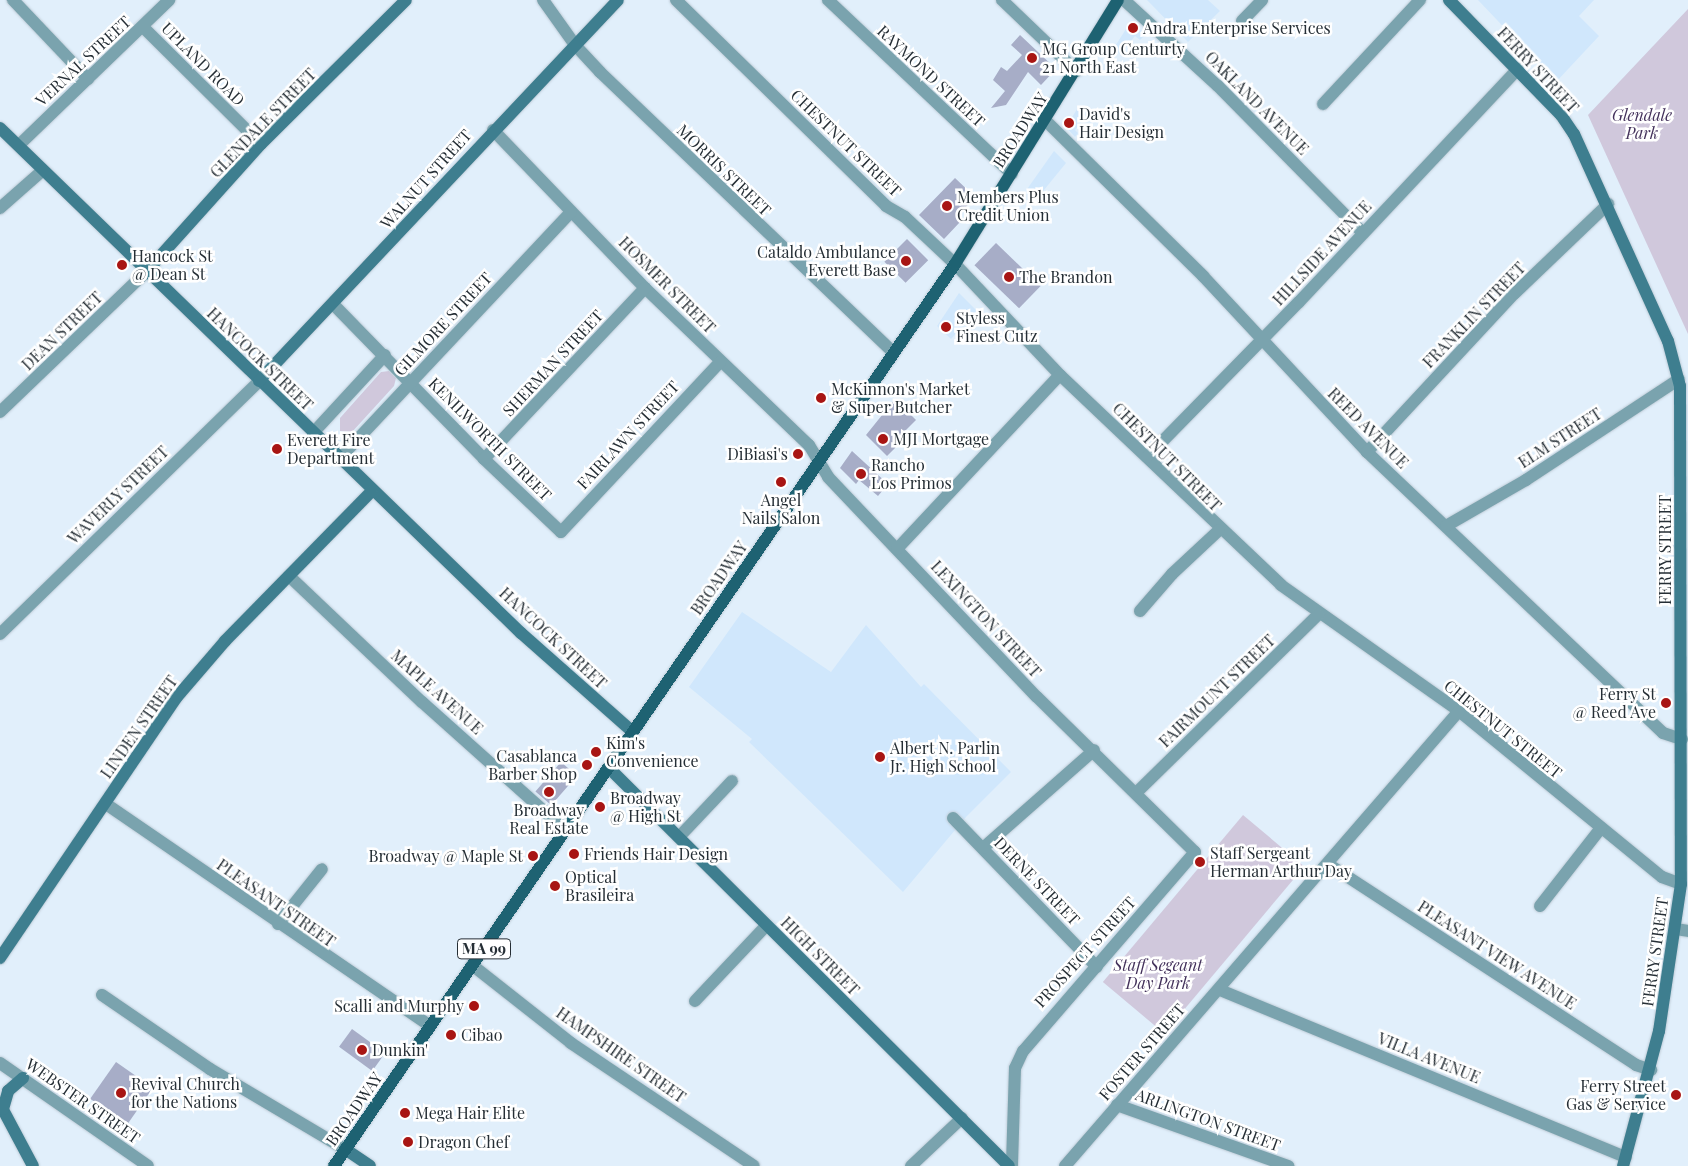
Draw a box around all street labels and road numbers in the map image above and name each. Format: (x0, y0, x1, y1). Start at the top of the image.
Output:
street label: VERNAL STREET (32, 12, 134, 110)
street label: UPLAND ROAD (157, 18, 249, 110)
street label: RAYMOND STREET (873, 21, 989, 131)
street label: FERRY STREET (1493, 23, 1583, 117)
street label: OAKLAND AVENUE (1201, 47, 1313, 159)
street label: GLENDALE STREET (206, 64, 320, 182)
street label: CHESTNUT STREET (787, 85, 905, 201)
street label: BROADWAY (989, 89, 1051, 171)
street label: MORRIS STREET (673, 120, 775, 220)
street label: WALNUT STREET (376, 125, 476, 233)
street label: HILLSIDE AVENUE (1268, 196, 1376, 310)
street label: HOSMER STREET (615, 233, 719, 337)
street label: FRANKLIN STREET (1419, 258, 1529, 372)
street label: GILMORE STREET (390, 268, 496, 380)
street label: DEAN STREET (18, 288, 106, 374)
street label: HANCOCK STREET (203, 304, 317, 414)
street label: SHERMAN STREET (499, 306, 607, 420)
street label: KENILWORTH STREET (425, 374, 555, 504)
street label: FAIRLAWN STREET (573, 377, 683, 493)
street label: REED AVENUE (1324, 384, 1412, 472)
street label: CHESTNUT STREET (1109, 399, 1225, 515)
street label: ELM STREET (1515, 404, 1605, 472)
street label: WAVERLY STREET (63, 442, 173, 548)
street label: FERRY STREET (1655, 495, 1675, 605)
street label: BROADWAY (687, 538, 751, 618)
street label: LEXINGTON STREET (927, 557, 1045, 681)
street label: HANCOCK STREET (495, 583, 611, 693)
street label: FAIRMOUNT STREET (1155, 631, 1279, 751)
street label: MAPLE AVENUE (387, 646, 487, 738)
street label: LINDEN STREET (96, 672, 182, 782)
street label: CHESTNUT STREET (1440, 676, 1566, 782)
street label: DERNE STREET (990, 833, 1084, 929)
street label: PLEASANT STREET (213, 855, 339, 951)
street label: PROSPECT STREET (1030, 893, 1140, 1011)
street label: PLEASANT VIEW AVENUE (1413, 896, 1581, 1014)
street label: FERRY STREET (1638, 896, 1672, 1008)
street label: HIGH STREET (777, 913, 863, 999)
road number: MA 99 (456, 936, 512, 962)
street label: FOSTER STREET (1095, 1000, 1189, 1104)
street label: HAMPSHIRE STREET (552, 1003, 690, 1107)
street label: VILLA AVENUE (1375, 1029, 1483, 1087)
street label: WEBSTER STREET (22, 1054, 144, 1148)
street label: BROADWAY (322, 1069, 386, 1149)
street label: ARLINGTON STREET (1133, 1085, 1283, 1155)

